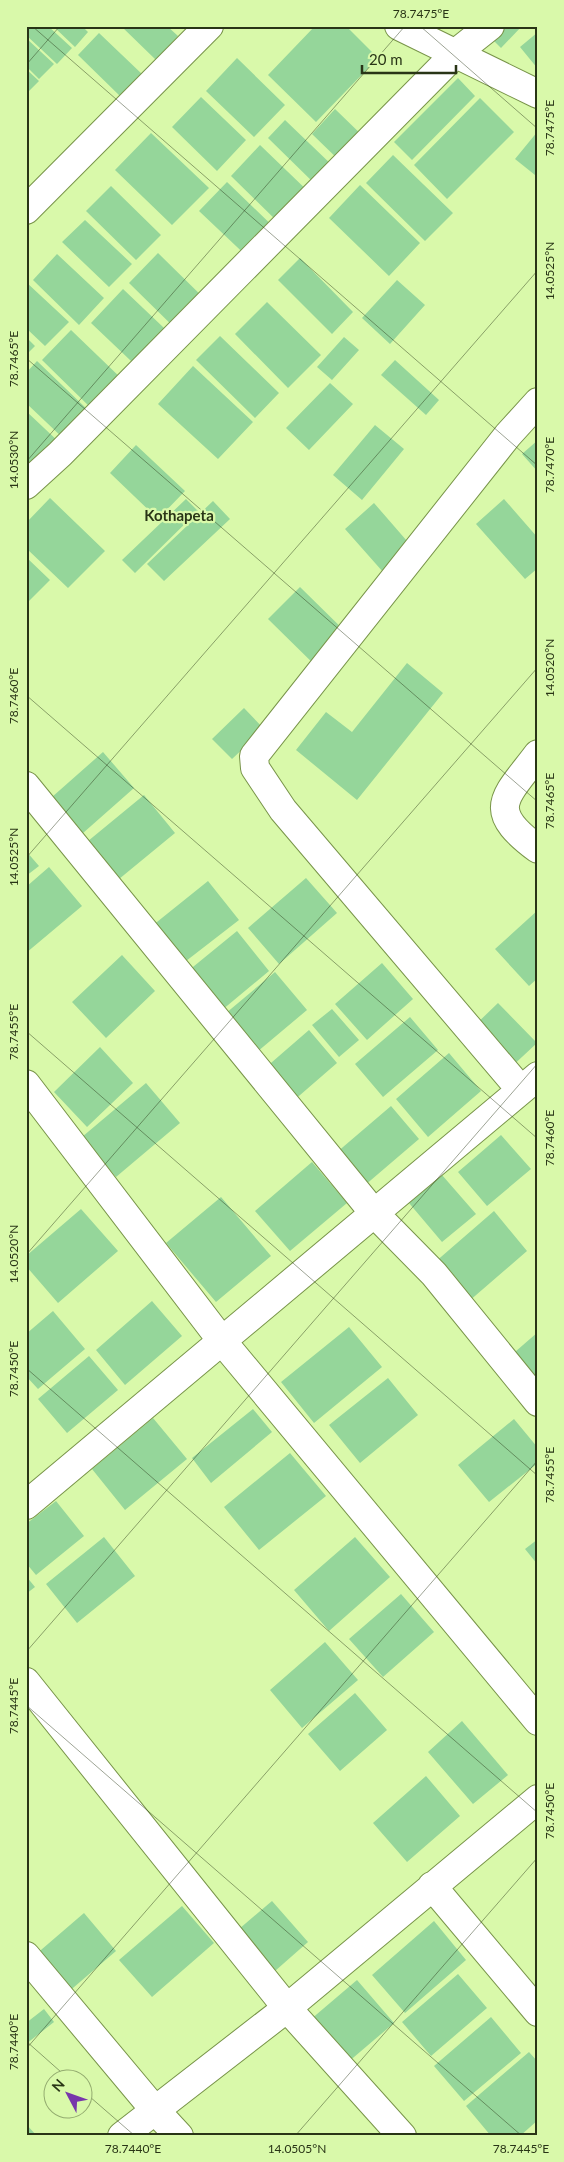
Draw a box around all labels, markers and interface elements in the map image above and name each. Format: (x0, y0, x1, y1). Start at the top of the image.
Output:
text: 78.7475°E (393, 6, 449, 21)
scale bar (362, 42, 455, 74)
text: 20 m (369, 50, 403, 68)
text: 78.7475°E (542, 100, 557, 156)
text: 14.0525°N (542, 242, 557, 300)
text: 78.7465°E (6, 331, 21, 387)
text: 14.0530°N (6, 431, 21, 489)
text: 78.7470°E (542, 437, 557, 493)
district label: Kothapeta (144, 506, 214, 524)
text: 14.0520°N (542, 639, 557, 697)
text: 78.7460°E (6, 668, 21, 724)
text: 78.7465°E (542, 773, 557, 829)
text: 14.0525°N (6, 828, 21, 886)
text: 78.7455°E (6, 1004, 21, 1060)
text: 78.7460°E (542, 1110, 557, 1166)
text: 14.0520°N (6, 1225, 21, 1283)
text: 78.7450°E (6, 1341, 21, 1397)
text: 78.7455°E (542, 1447, 557, 1503)
text: 78.7445°E (6, 1678, 21, 1734)
text: 78.7450°E (542, 1783, 557, 1839)
text: 78.7440°E (6, 2014, 21, 2070)
north arrow (42, 2070, 92, 2120)
text: N (48, 2075, 68, 2095)
text: 78.7440°E (105, 2141, 161, 2156)
text: 14.0505°N (268, 2141, 326, 2156)
text: 78.7445°E (493, 2141, 549, 2156)

